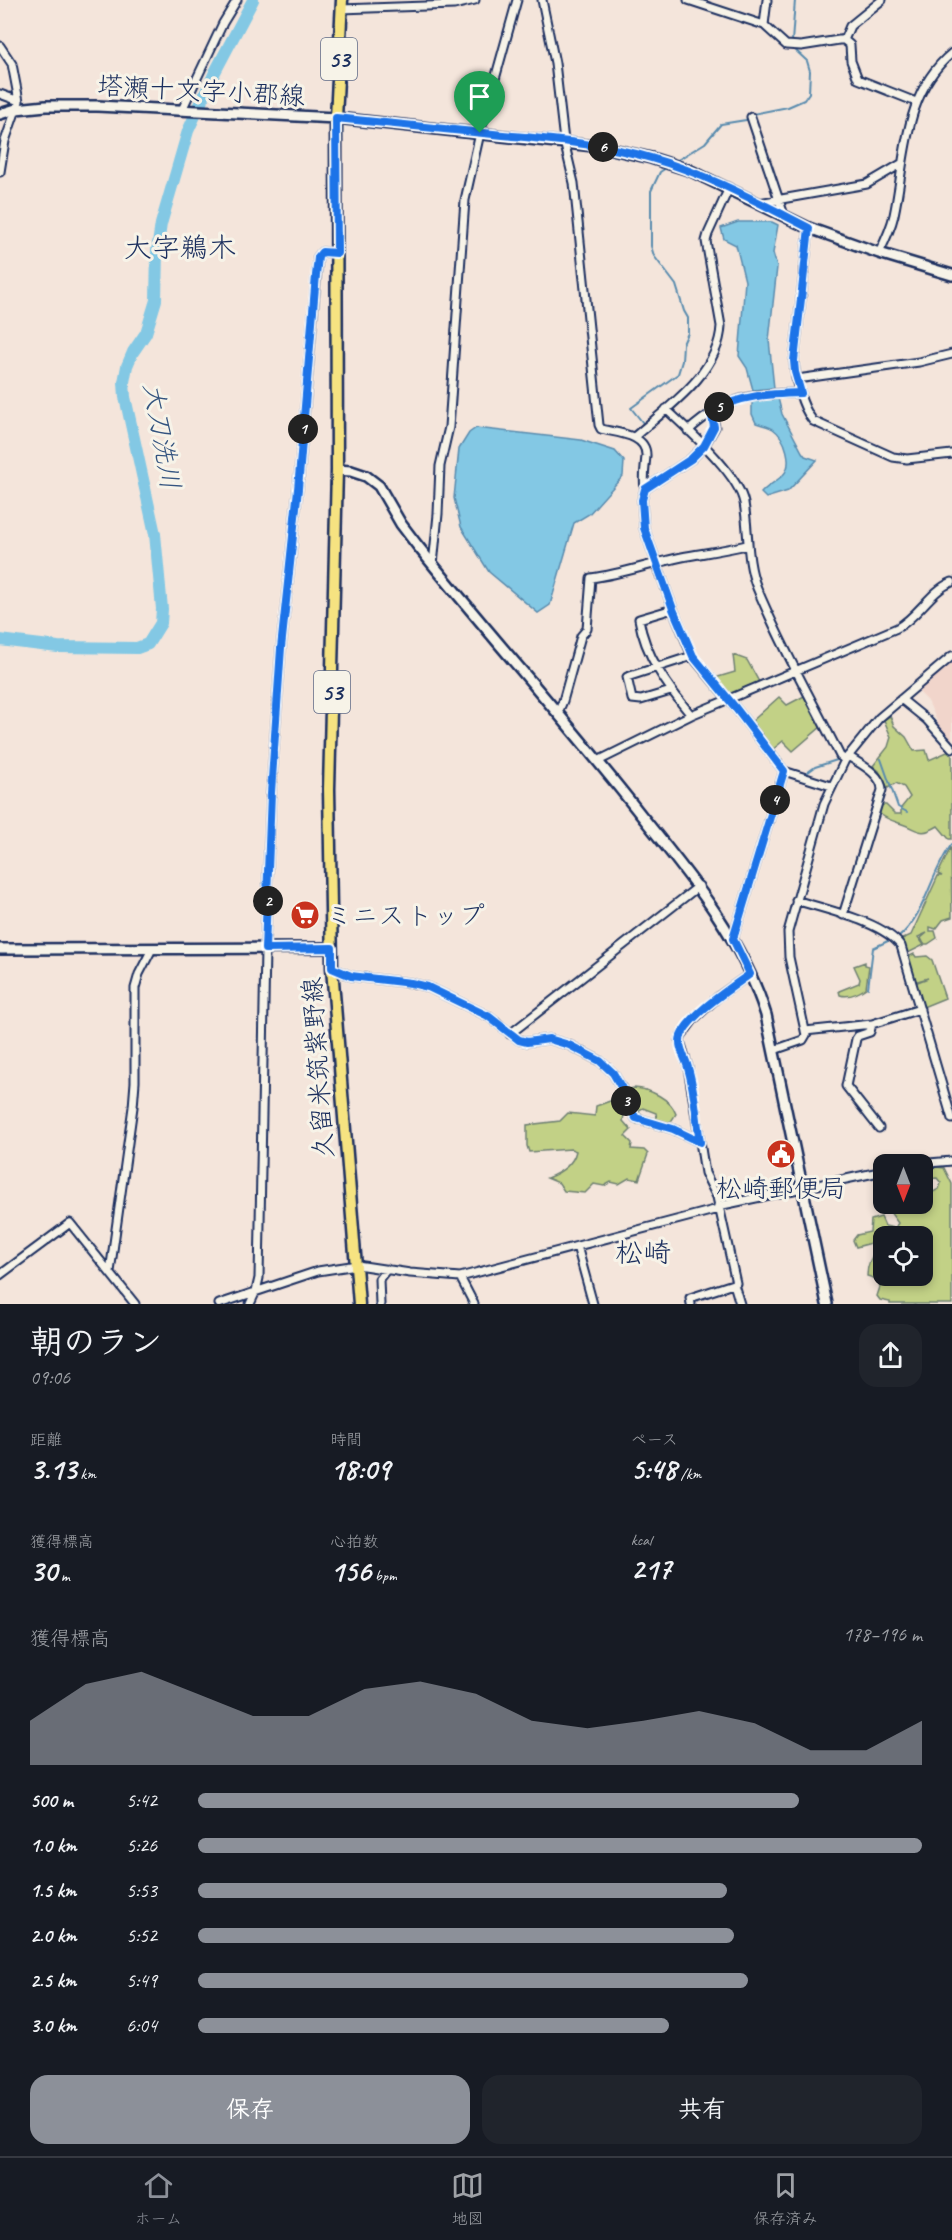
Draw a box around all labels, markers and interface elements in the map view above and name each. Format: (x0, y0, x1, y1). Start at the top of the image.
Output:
road number: 53 (321, 38, 357, 80)
street label: 塔瀬十文字小郡線 (96, 69, 306, 113)
pin (454, 71, 505, 133)
icon: arrive (463, 80, 496, 113)
pin: 6 (588, 132, 618, 162)
text: 6 (599, 137, 607, 157)
district label: 大字鵜木 (124, 230, 236, 265)
water label: 大刀洗川 (136, 380, 188, 492)
pin: 5 (704, 392, 734, 422)
text: 5 (716, 397, 722, 417)
pin: 1 (288, 414, 318, 444)
text: 1 (299, 419, 307, 439)
road number: 53 (314, 671, 350, 713)
pin: 4 (760, 785, 790, 815)
text: 4 (771, 790, 779, 810)
pin: 2 (253, 886, 283, 916)
text: 2 (264, 891, 272, 911)
supermarket icon: ミニストップ (289, 899, 321, 931)
place label: ミニストップ (326, 899, 485, 932)
street label: 久留米筑紫野線 (295, 976, 341, 1160)
pin: 3 (611, 1086, 641, 1116)
text: 3 (622, 1091, 630, 1111)
public building icon: 松崎郵便局 (765, 1138, 797, 1170)
north arrow (873, 1154, 933, 1214)
map controls (873, 1154, 933, 1286)
place label: 松崎郵便局 (716, 1172, 846, 1205)
button: locate (873, 1226, 933, 1286)
district label: 松崎 (615, 1235, 671, 1270)
text: 朝のラン (30, 1321, 162, 1363)
button: share (859, 1324, 922, 1387)
text: 09:06 (30, 1365, 70, 1390)
text: 距離 (30, 1430, 62, 1450)
text: 時間 (330, 1430, 362, 1450)
text: ペース (631, 1430, 678, 1450)
text: 3.13 (30, 1450, 76, 1488)
text: 18:09 (330, 1450, 390, 1488)
text: 5:48 (631, 1450, 677, 1488)
text: km (76, 1464, 96, 1484)
text: /km (677, 1464, 701, 1484)
text: kcal (631, 1530, 652, 1550)
text: 獲得標高 (30, 1532, 94, 1552)
text: 心拍数 (330, 1532, 378, 1552)
text: 217 (631, 1550, 671, 1588)
text: 30 (30, 1552, 57, 1590)
text: 156 (330, 1552, 371, 1590)
text: m (57, 1566, 70, 1586)
text: bpm (371, 1566, 397, 1586)
text: 178–196 m (843, 1622, 922, 1647)
text: 獲得標高 (30, 1626, 110, 1651)
text: 500 m (30, 1788, 73, 1813)
text: 5:42 (126, 1788, 157, 1813)
text: 1.0 km (30, 1833, 77, 1858)
text: 5:26 (126, 1833, 157, 1858)
text: 1.5 km (30, 1878, 76, 1903)
text: 5:53 (126, 1878, 157, 1903)
text: 2.0 km (30, 1923, 77, 1948)
text: 5:52 (126, 1923, 157, 1948)
text: 2.5 km (30, 1968, 76, 1993)
text: 5:49 (126, 1968, 157, 1993)
text: 3.0 km (30, 2013, 77, 2038)
text: 6:04 (126, 2013, 157, 2038)
button: 保存 (30, 2075, 470, 2144)
button: 共有 (482, 2075, 922, 2144)
tab: ホーム (135, 2169, 182, 2229)
tab: 地図 (451, 2169, 484, 2229)
tab: 保存済み (753, 2169, 817, 2229)

